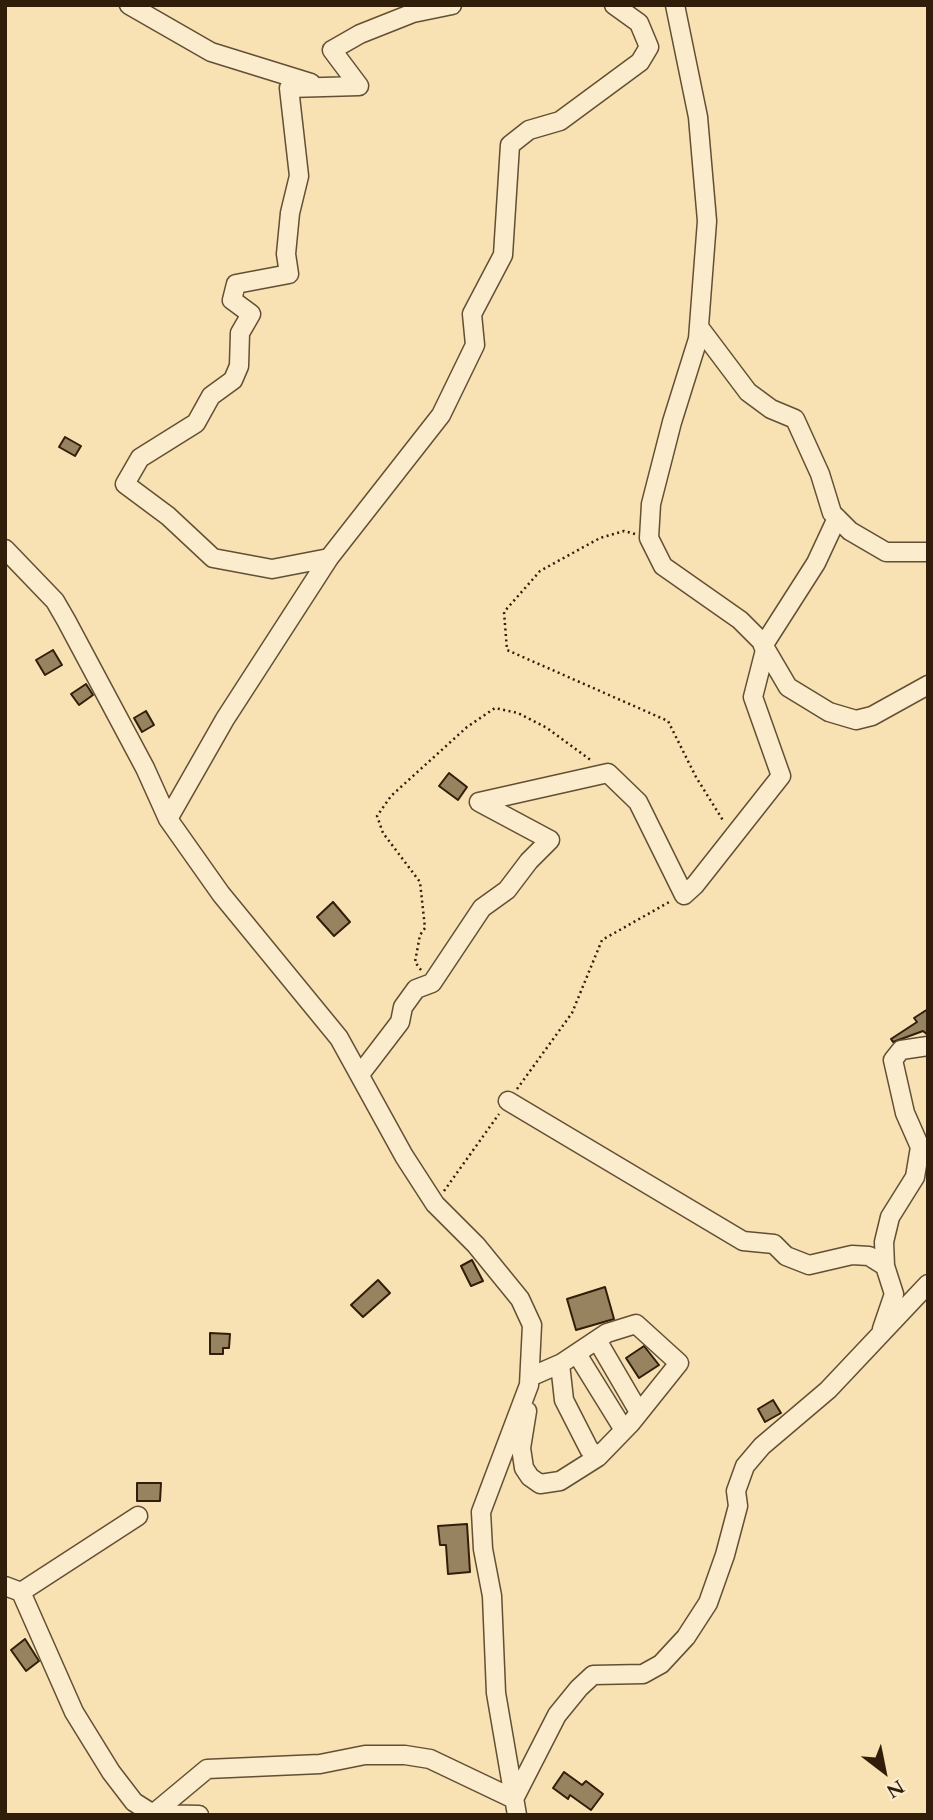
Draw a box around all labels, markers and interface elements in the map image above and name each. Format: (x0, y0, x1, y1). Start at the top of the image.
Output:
north arrow (849, 1736, 919, 1806)
text: N (881, 1773, 909, 1804)

